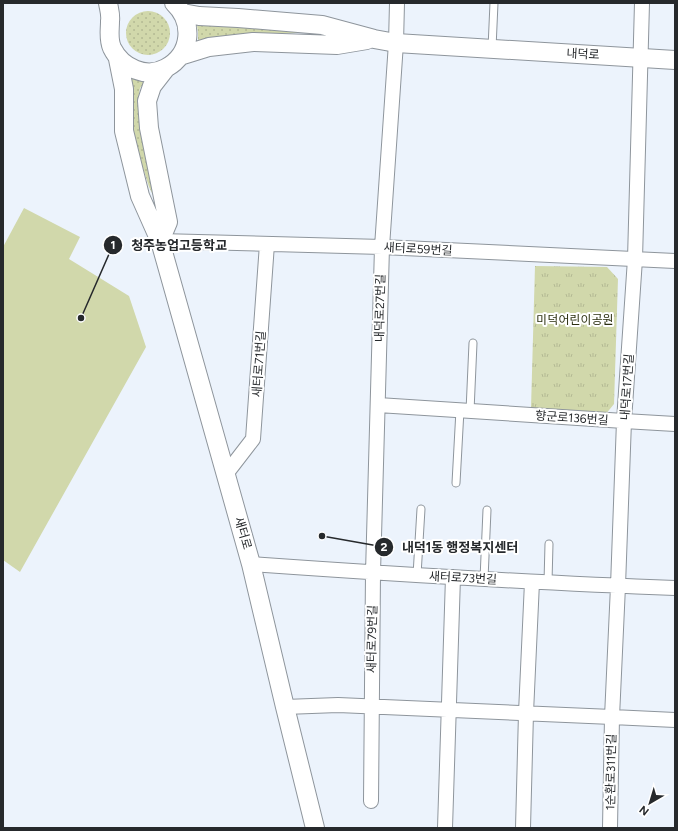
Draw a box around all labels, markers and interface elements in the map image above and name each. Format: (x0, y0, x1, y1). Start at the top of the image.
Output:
street label: 내덕로 (566, 46, 600, 62)
callout: 청주농업고등학교 (103, 233, 234, 258)
text: 1 (110, 238, 116, 252)
text: 청주농업고등학교 (131, 238, 227, 253)
street label: 새터로59번길 (383, 240, 453, 258)
street label: 내덕로27번길 (372, 274, 388, 342)
park label: 미덕어린이공원 (536, 313, 614, 327)
street label: 새터로71번길 (250, 330, 268, 398)
street label: 내덕로17번길 (618, 353, 636, 421)
street label: 향군로136번길 (535, 408, 609, 428)
street label: 새터로 (232, 515, 254, 551)
callout: 내덕1동 행정복지센터 (374, 535, 526, 560)
text: 2 (381, 540, 388, 554)
text: 내덕1동 행정복지센터 (402, 540, 518, 555)
street label: 새터로73번길 (429, 569, 497, 587)
street label: 새터로79번길 (364, 605, 380, 673)
street label: 1순환로311번길 (603, 734, 619, 810)
north arrow (630, 783, 670, 823)
text: N (637, 803, 652, 818)

